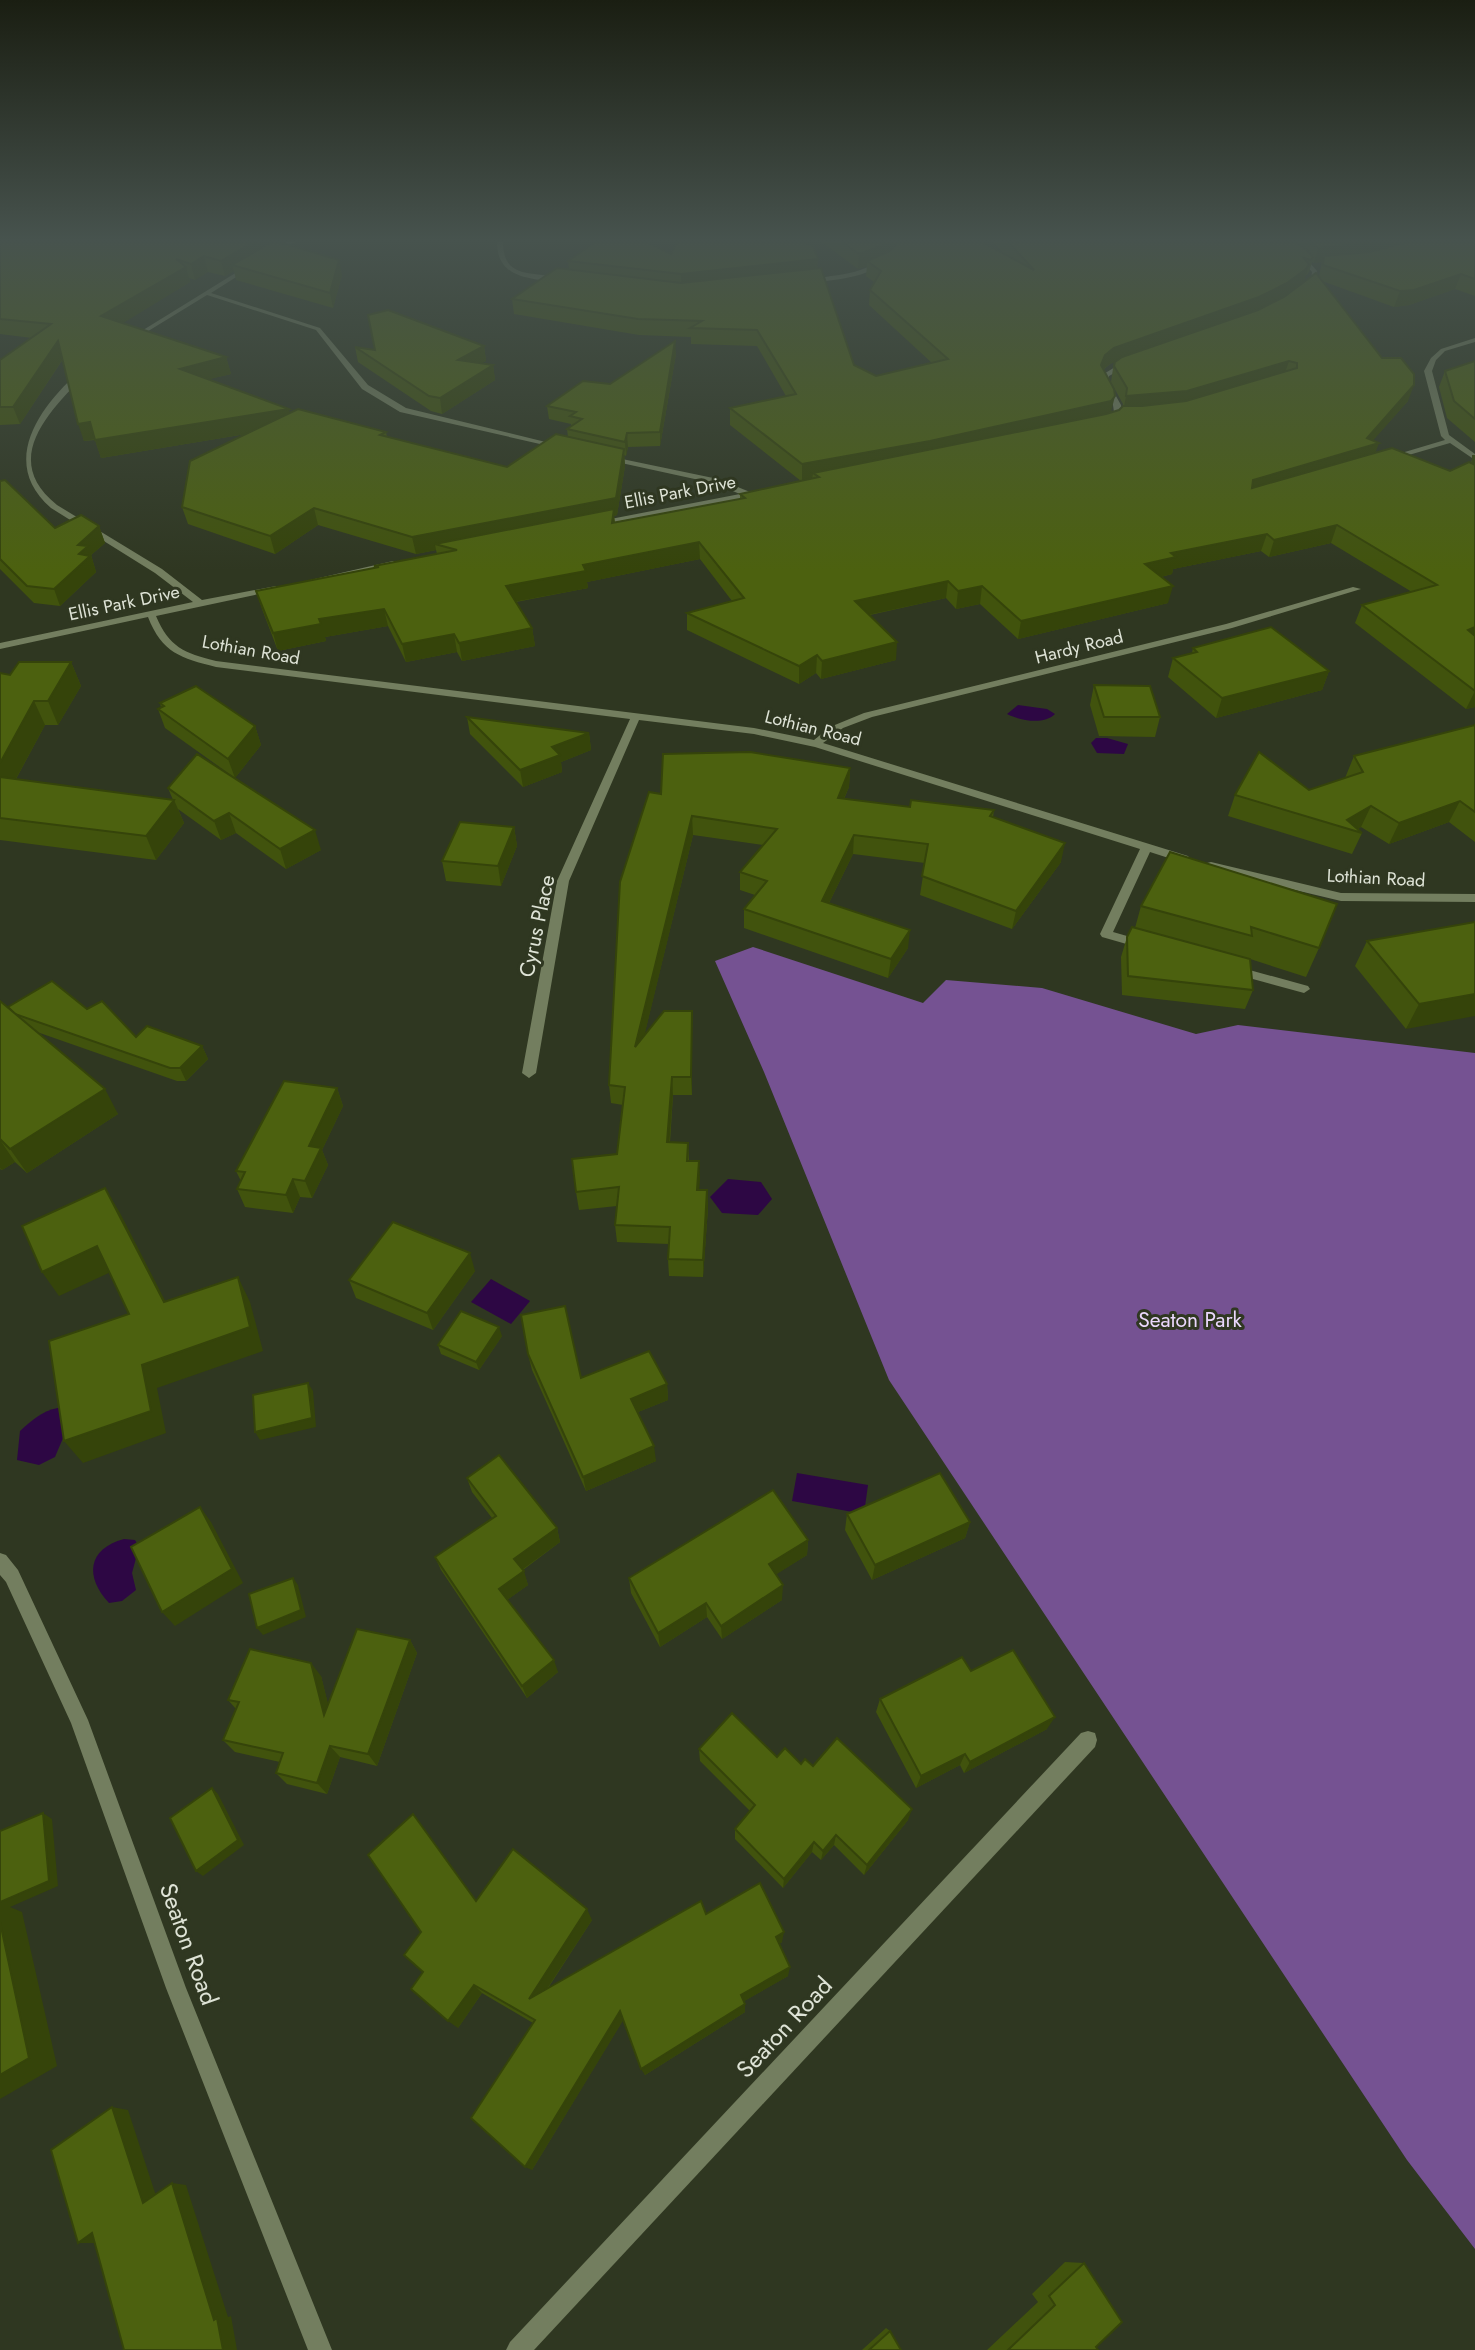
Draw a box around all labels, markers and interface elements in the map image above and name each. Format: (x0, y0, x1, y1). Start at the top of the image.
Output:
street label: Ellis Park Drive (622, 468, 738, 516)
street label: Ellis Park Drive (66, 579, 182, 627)
street label: Hardy Road (1032, 623, 1126, 671)
street label: Lothian Road (200, 629, 302, 671)
street label: Lothian Road (762, 703, 864, 753)
street label: Lothian Road (1326, 862, 1426, 894)
street label: Cyrus Place (512, 872, 563, 980)
park label: Seaton Park (1138, 1305, 1243, 1335)
street label: Seaton Road (151, 1878, 227, 2010)
street label: Seaton Road (728, 1968, 840, 2086)

